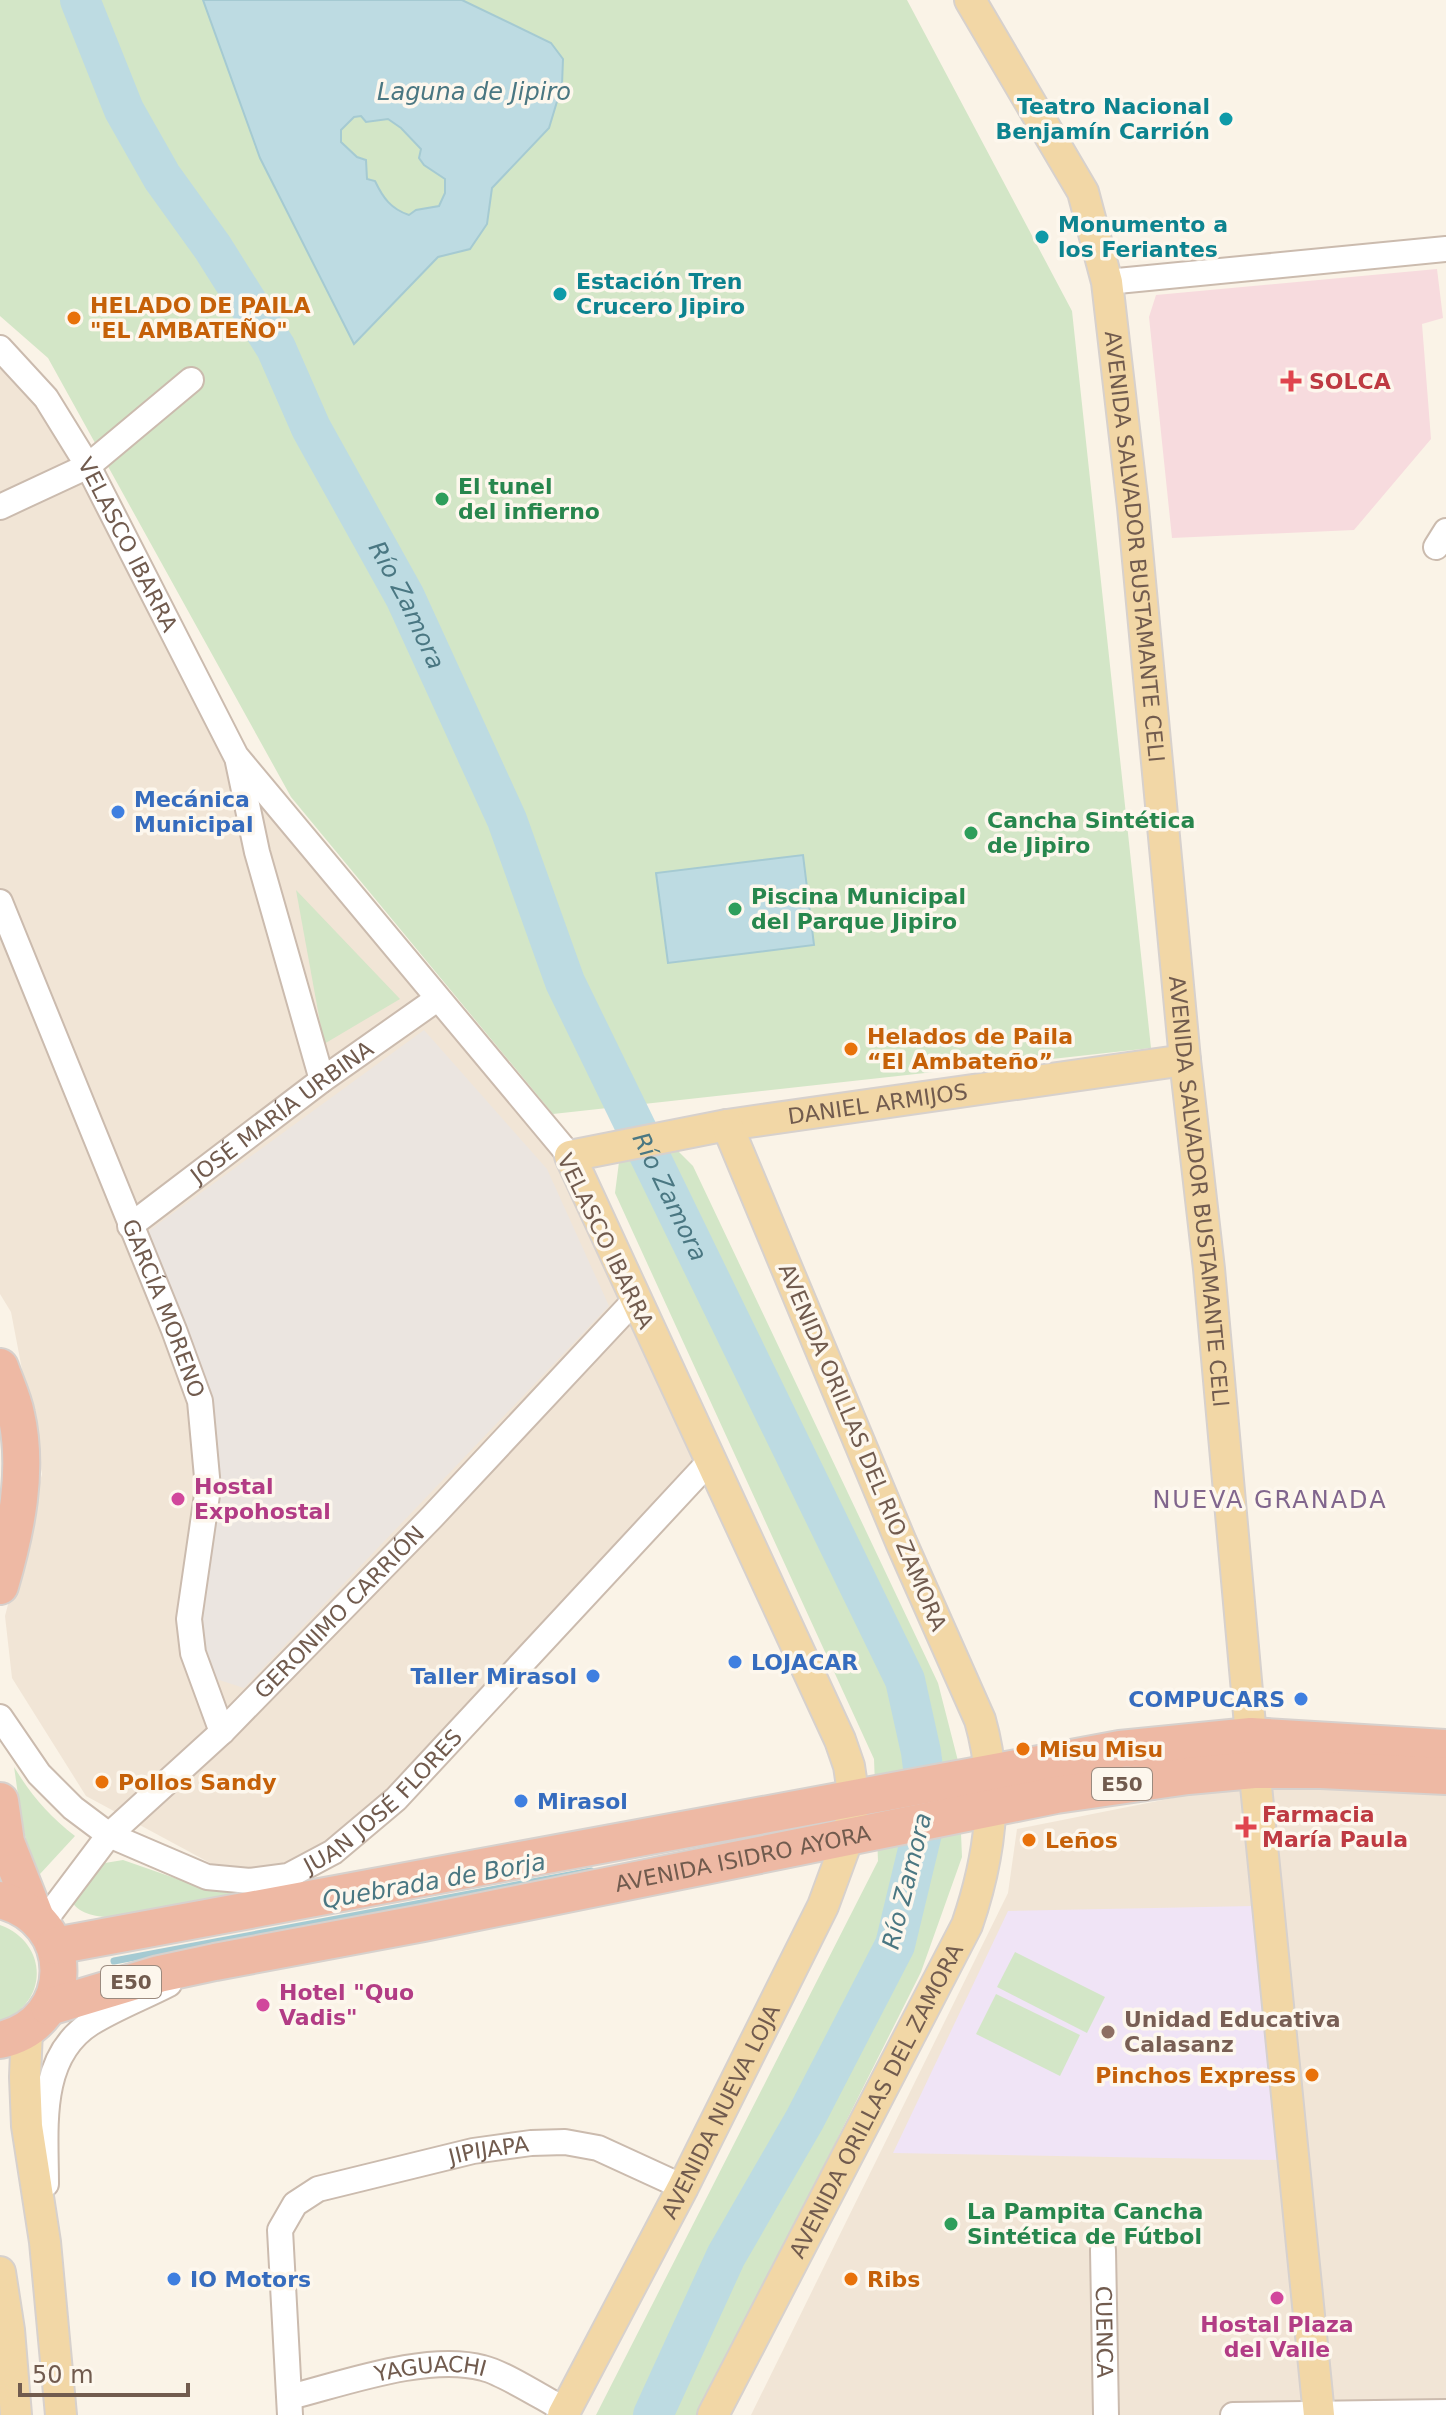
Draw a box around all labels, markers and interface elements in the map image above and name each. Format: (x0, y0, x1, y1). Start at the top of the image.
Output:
water label: Laguna de Jipiro (377, 78, 571, 106)
place label: Teatro Nacional Benjamín Carrión (995, 94, 1210, 144)
marker: Teatro Nacional Benjamín Carrión (1217, 110, 1235, 128)
place label: Monumento a los Feriantes (1058, 212, 1228, 262)
marker: Monumento a los Feriantes (1033, 228, 1051, 246)
place label: Estación Tren Crucero Jipiro (576, 269, 745, 319)
marker: Estación Tren Crucero Jipiro (551, 285, 569, 303)
place label: HELADO DE PAILA "EL AMBATEÑO" (90, 293, 310, 343)
marker: HELADO DE PAILA "EL AMBATEÑO" (65, 309, 83, 327)
street label: AVENIDA SALVADOR BUSTAMANTE CELI (1100, 330, 1169, 764)
place label: SOLCA (1309, 369, 1391, 394)
marker: SOLCA (1280, 370, 1302, 392)
street label: VELASCO IBARRA (73, 453, 182, 636)
place label: El tunel del infierno (458, 474, 600, 524)
marker: El tunel del infierno (433, 490, 451, 508)
water label: Río Zamora (363, 536, 450, 674)
place label: Mecánica Municipal (134, 787, 253, 837)
marker: Mecánica Municipal (109, 803, 127, 821)
place label: Cancha Sintética de Jipiro (987, 808, 1195, 858)
marker: Cancha Sintética de Jipiro (962, 824, 980, 842)
place label: Piscina Municipal del Parque Jipiro (751, 884, 966, 934)
marker: Piscina Municipal del Parque Jipiro (726, 900, 744, 918)
street label: AVENIDA SALVADOR BUSTAMANTE CELI (1164, 975, 1233, 1408)
place label: Helados de Paila “El Ambateño” (867, 1024, 1073, 1074)
street label: JOSÉ MARÍA URBINA (184, 1036, 378, 1189)
marker: Helados de Paila “El Ambateño” (842, 1040, 860, 1058)
street label: DANIEL ARMIJOS (786, 1079, 969, 1129)
water label: Río Zamora (626, 1128, 713, 1266)
street label: VELASCO IBARRA (552, 1150, 659, 1333)
street label: GARCÍA MORENO (117, 1215, 210, 1401)
street label: AVENIDA ORILLAS DEL RIO ZAMORA (774, 1260, 951, 1634)
place label: Hostal Expohostal (194, 1474, 331, 1524)
district label: NUEVA GRANADA (1152, 1486, 1388, 1514)
marker: Hostal Expohostal (169, 1490, 187, 1508)
street label: GERONIMO CARRIÓN (250, 1521, 429, 1704)
place label: LOJACAR (751, 1650, 858, 1675)
marker: LOJACAR (726, 1653, 744, 1671)
place label: Taller Mirasol (411, 1664, 577, 1689)
marker: Taller Mirasol (584, 1667, 602, 1685)
place label: COMPUCARS (1128, 1687, 1285, 1712)
marker: COMPUCARS (1292, 1690, 1310, 1708)
street label: JUAN JOSÉ FLORES (298, 1724, 467, 1879)
place label: Misu Misu (1039, 1737, 1163, 1762)
marker: Misu Misu (1014, 1740, 1032, 1758)
road number: E50 (1092, 1768, 1152, 1800)
place label: Pollos Sandy (118, 1770, 277, 1795)
marker: Pollos Sandy (93, 1773, 111, 1791)
place label: Mirasol (537, 1789, 628, 1814)
marker: Mirasol (512, 1792, 530, 1810)
place label: Farmacia María Paula (1262, 1802, 1408, 1852)
water label: Río Zamora (877, 1810, 937, 1952)
marker: Farmacia María Paula (1237, 1818, 1255, 1836)
street label: AVENIDA ISIDRO AYORA (613, 1821, 873, 1897)
place label: Leños (1045, 1828, 1118, 1853)
marker: Leños (1020, 1831, 1038, 1849)
water label: Quebrada de Borja (320, 1848, 548, 1914)
street label: AVENIDA ORILLAS DEL ZAMORA (785, 1940, 968, 2262)
road number: E50 (101, 1966, 161, 1998)
place label: Hotel "Quo Vadis" (279, 1980, 414, 2030)
marker: Hotel "Quo Vadis" (254, 1996, 272, 2014)
street label: AVENIDA NUEVA LOJA (657, 2000, 785, 2223)
place label: Unidad Educativa Calasanz (1124, 2007, 1341, 2057)
marker: Unidad Educativa Calasanz (1099, 2023, 1117, 2041)
place label: Pinchos Express (1095, 2063, 1296, 2088)
marker: Pinchos Express (1303, 2066, 1321, 2084)
street label: JIPIJAPA (444, 2131, 530, 2170)
place label: La Pampita Cancha Sintética de Fútbol (967, 2199, 1203, 2249)
marker: La Pampita Cancha Sintética de Fútbol (942, 2215, 960, 2233)
place label: IO Motors (190, 2267, 311, 2292)
place label: Ribs (867, 2267, 920, 2292)
marker: IO Motors (165, 2270, 183, 2288)
marker: Ribs (842, 2270, 860, 2288)
street label: CUENCA (1091, 2286, 1117, 2378)
marker: Hostal Plaza del Valle (1268, 2289, 1286, 2307)
place label: Hostal Plaza del Valle (1200, 2312, 1354, 2362)
scale bar (20, 2347, 188, 2397)
street label: YAGUACHI (371, 2352, 489, 2387)
text: 50 m (32, 2361, 94, 2389)

